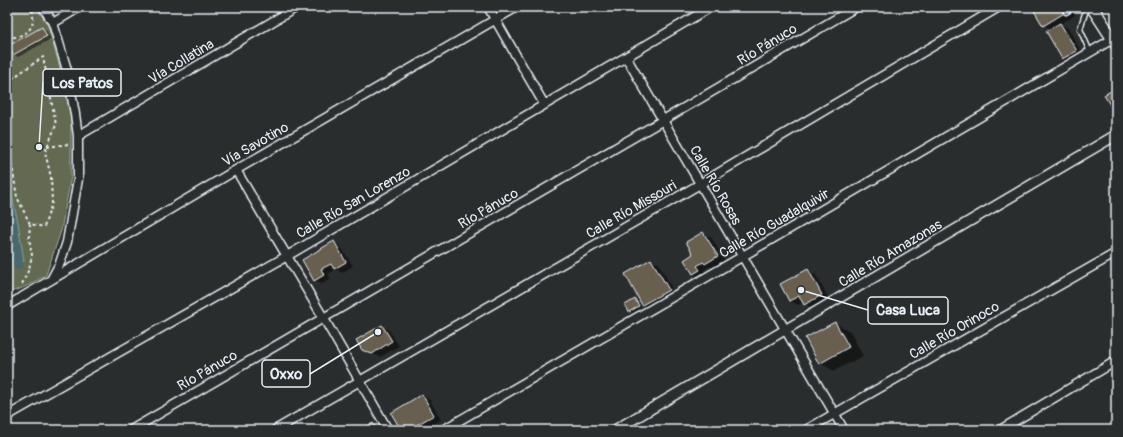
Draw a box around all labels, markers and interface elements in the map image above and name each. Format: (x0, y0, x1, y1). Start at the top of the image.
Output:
street label: Río Pánuco (734, 20, 801, 69)
street label: Vía Collatina (146, 35, 217, 88)
callout: Los Patos (43, 69, 121, 96)
text: Los Patos (51, 74, 113, 93)
street label: Vía Savotino (219, 118, 292, 170)
street label: Calle Río Rosas (686, 142, 746, 229)
street label: Calle Río San Lorenzo (293, 163, 414, 242)
street label: Calle Río Missouri (583, 176, 680, 242)
street label: Río Pánuco (455, 184, 522, 232)
street label: Calle Río Guadalquivir (716, 185, 832, 262)
street label: Calle Río Amazonas (836, 216, 946, 291)
callout: Casa Luca (868, 297, 948, 324)
street label: Calle Río Orinoco (906, 298, 1003, 363)
text: Casa Luca (876, 301, 940, 320)
street label: Río Pánuco (174, 346, 241, 394)
callout: Oxxo (262, 360, 310, 387)
text: Oxxo (270, 365, 302, 384)

